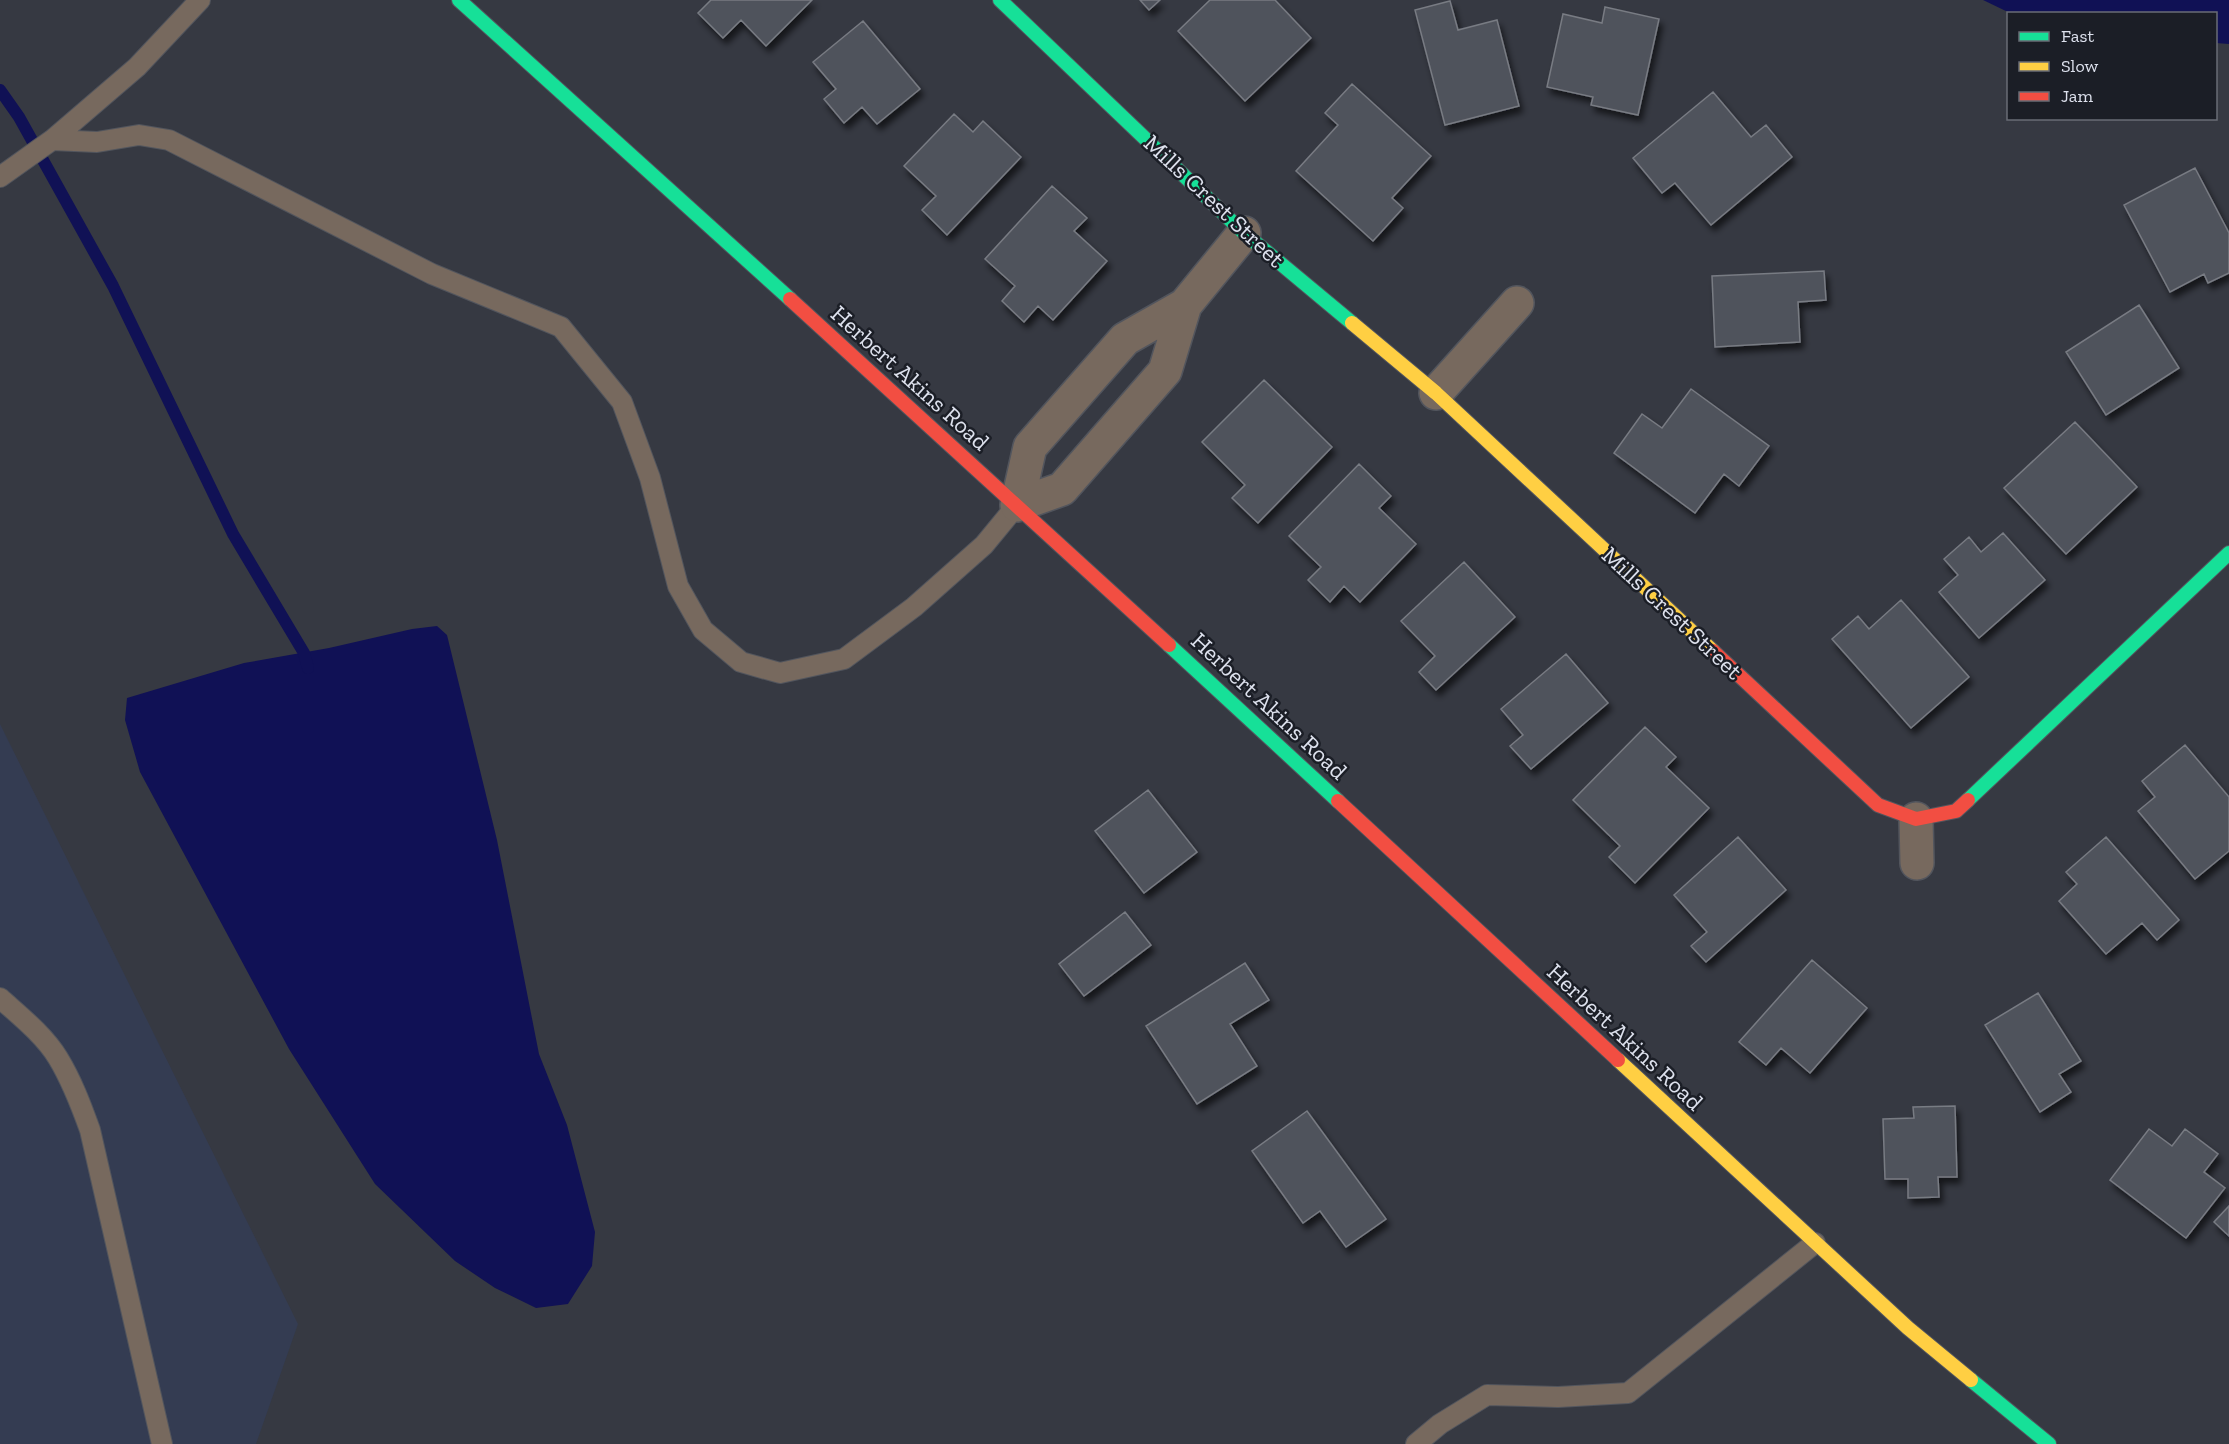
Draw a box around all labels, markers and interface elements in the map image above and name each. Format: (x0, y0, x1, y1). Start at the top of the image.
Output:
legend (2007, 12, 2217, 120)
text: Fast (2061, 25, 2094, 47)
text: Slow (2061, 55, 2098, 77)
text: Jam (2061, 85, 2093, 107)
street label: Mills Crest Street (1138, 128, 1291, 273)
street label: Herbert Akins Road (825, 299, 995, 456)
street label: Mills Crest Street (1596, 540, 1749, 685)
street label: Herbert Akins Road (1185, 626, 1353, 785)
street label: Herbert Akins Road (1541, 957, 1709, 1116)

